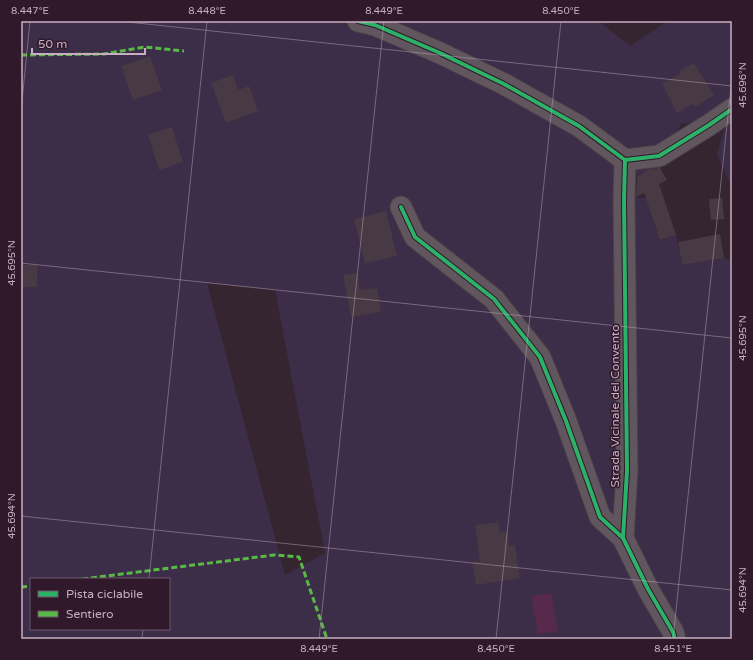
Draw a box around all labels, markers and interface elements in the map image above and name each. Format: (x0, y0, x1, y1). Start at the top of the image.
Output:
text: 8.447°E (11, 5, 49, 17)
text: 8.448°E (188, 5, 226, 17)
text: 8.449°E (365, 5, 403, 17)
text: 8.450°E (542, 5, 580, 17)
scale bar (32, 30, 145, 56)
text: 50 m (38, 37, 67, 51)
text: 45.696°N (737, 62, 749, 108)
text: 45.695°N (6, 240, 18, 286)
text: 45.695°N (737, 315, 749, 361)
street label: Strada Vicinale del Convento (608, 324, 622, 488)
text: 45.694°N (6, 493, 18, 539)
text: 45.694°N (737, 567, 749, 613)
legend (30, 578, 170, 630)
text: Pista ciclabile (66, 587, 143, 601)
text: Sentiero (66, 607, 113, 621)
text: 8.449°E (300, 643, 338, 655)
text: 8.450°E (477, 643, 515, 655)
text: 8.451°E (654, 643, 692, 655)

